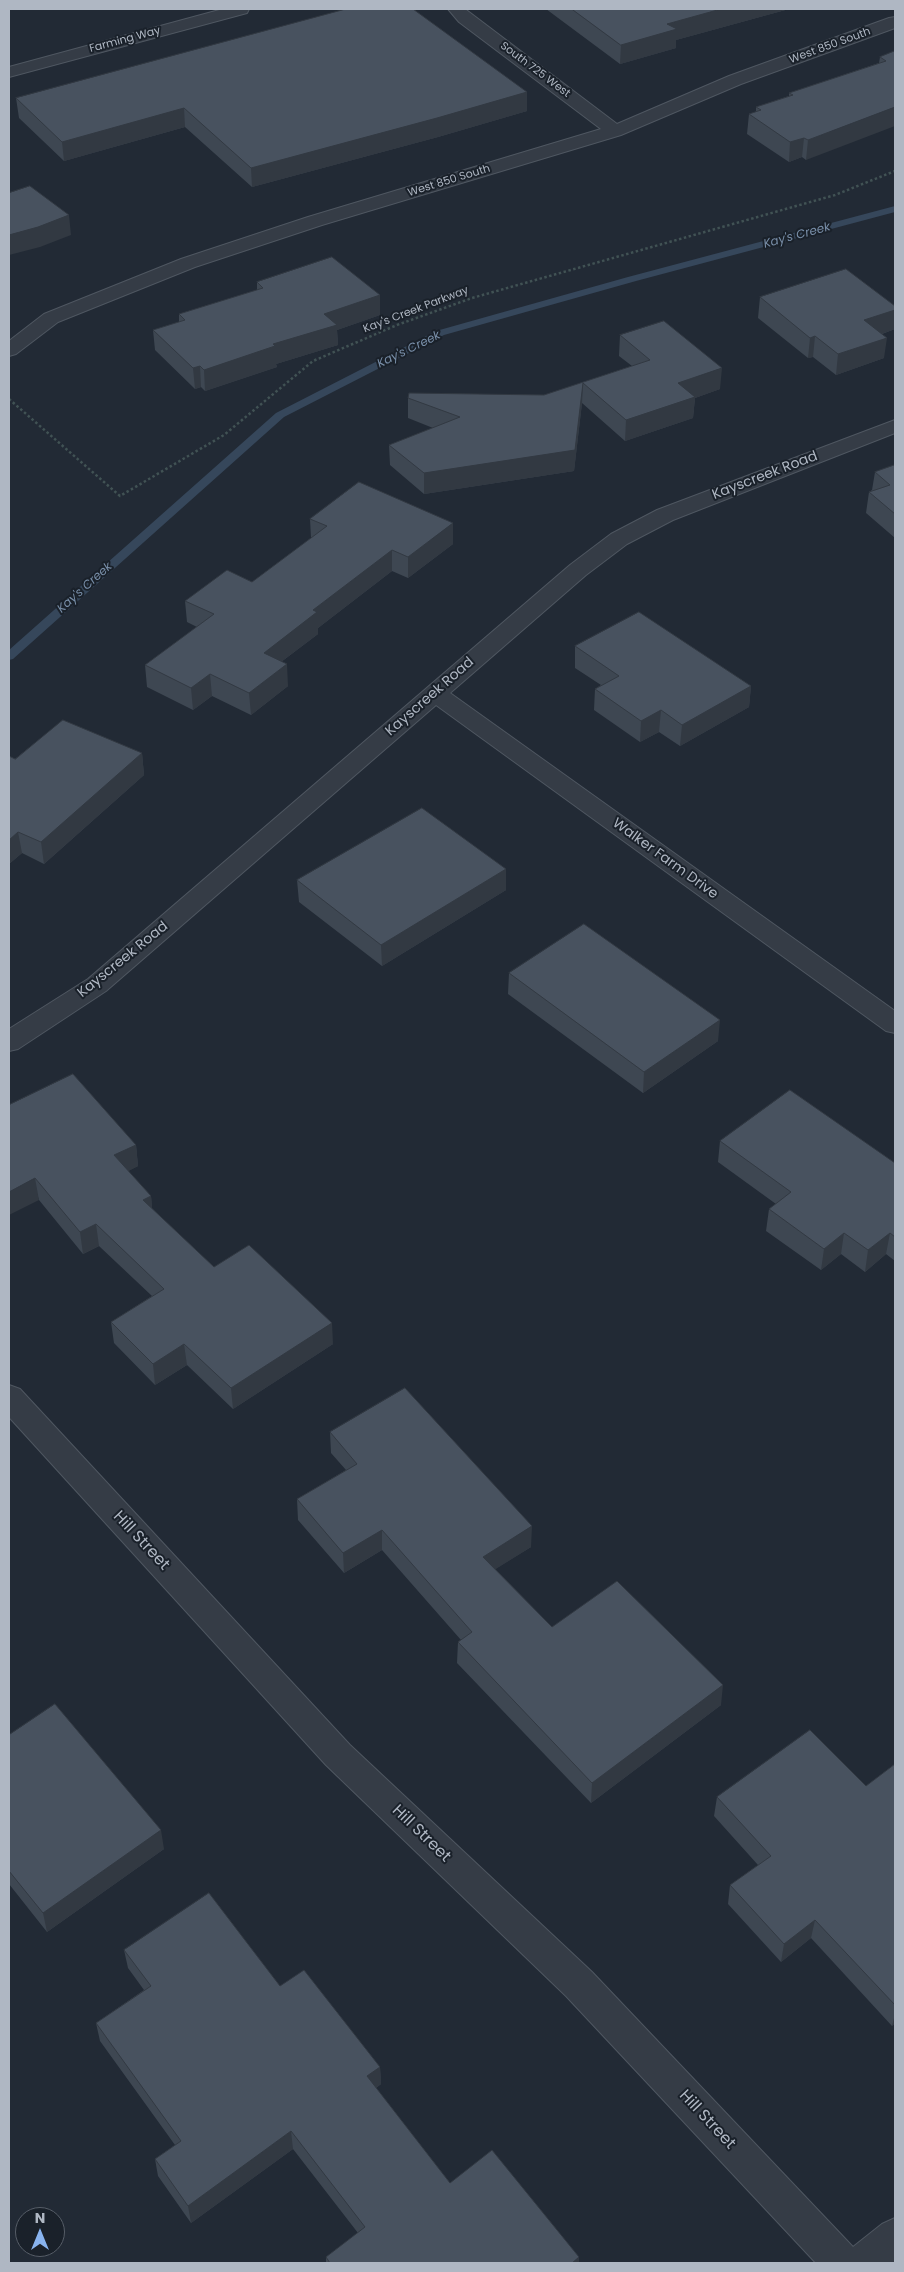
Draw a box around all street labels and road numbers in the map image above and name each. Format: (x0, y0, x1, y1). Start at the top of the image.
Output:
street label: Farming Way (88, 24, 162, 56)
street label: West 850 South (788, 25, 872, 67)
street label: South 725 West (497, 39, 573, 101)
street label: West 850 South (406, 162, 492, 200)
street label: Kay's Creek Parkway (361, 284, 471, 336)
street label: Kayscreek Road (710, 448, 820, 504)
street label: Kayscreek Road (382, 654, 478, 740)
street label: Walker Farm Drive (609, 815, 721, 903)
street label: Kayscreek Road (74, 918, 172, 1002)
street label: Hill Street (109, 1507, 173, 1575)
street label: Hill Street (388, 1801, 454, 1867)
street label: Hill Street (675, 2086, 739, 2154)

